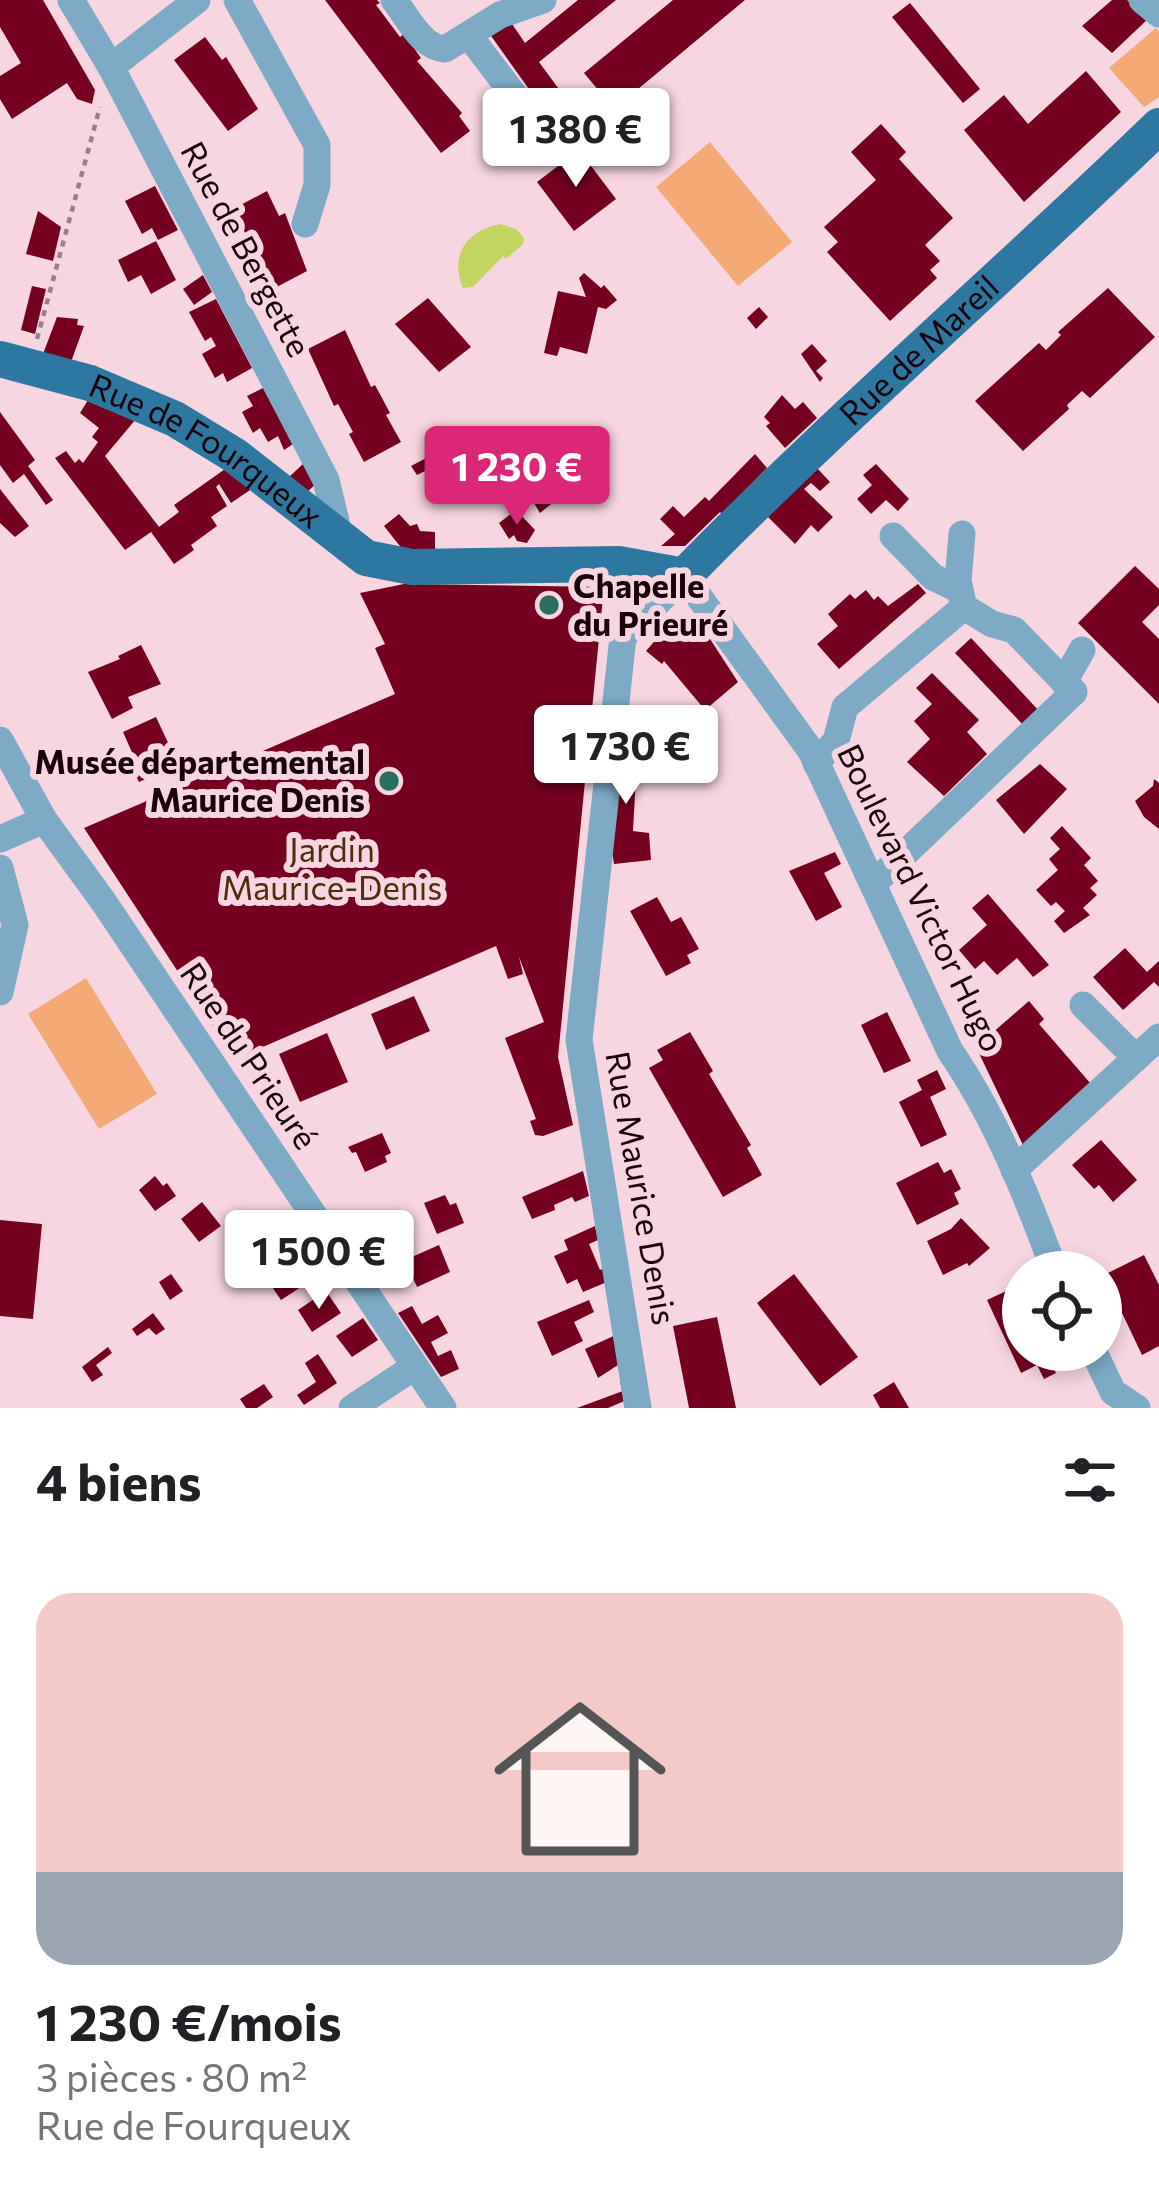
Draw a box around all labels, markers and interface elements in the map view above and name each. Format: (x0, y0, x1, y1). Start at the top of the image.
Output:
pin: 1 380 € (465, 88, 687, 190)
text: 1 380 € (510, 103, 642, 151)
street label: Rue de Bergette (173, 134, 321, 363)
street label: Rue de Mareil (830, 265, 1006, 433)
street label: Rue de Fourqueux (84, 363, 332, 536)
pin: 1 230 € (406, 426, 628, 528)
text: 1 230 € (452, 441, 582, 489)
place label: Chapelle du Prieuré (573, 564, 728, 643)
marker: Chapelle du Prieuré (536, 592, 562, 618)
pin: 1 730 € (515, 705, 737, 807)
text: 1 730 € (561, 720, 691, 768)
street label: Boulevard Victor Hugo (830, 737, 1015, 1058)
place label: Musée départemental Maurice Denis (34, 740, 365, 819)
marker: Musée départemental Maurice Denis (376, 768, 402, 794)
park label: Jardin Maurice-Denis (222, 828, 442, 907)
street label: Rue du Prieuré (173, 954, 328, 1156)
street label: Rue Maurice Denis (598, 1048, 687, 1328)
pin: 1 500 € (208, 1210, 430, 1312)
text: 1 500 € (252, 1225, 386, 1273)
map controls (1002, 1251, 1122, 1371)
button: locate (1002, 1251, 1122, 1371)
icon: filters (1057, 1447, 1123, 1513)
text: 4 biens (36, 1449, 202, 1512)
icon: home (472, 1671, 688, 1887)
text: 1 230 €/mois (36, 1989, 341, 2052)
text: 3 pièces · 80 m² (36, 2052, 307, 2100)
text: Rue de Fourqueux (36, 2100, 352, 2148)

